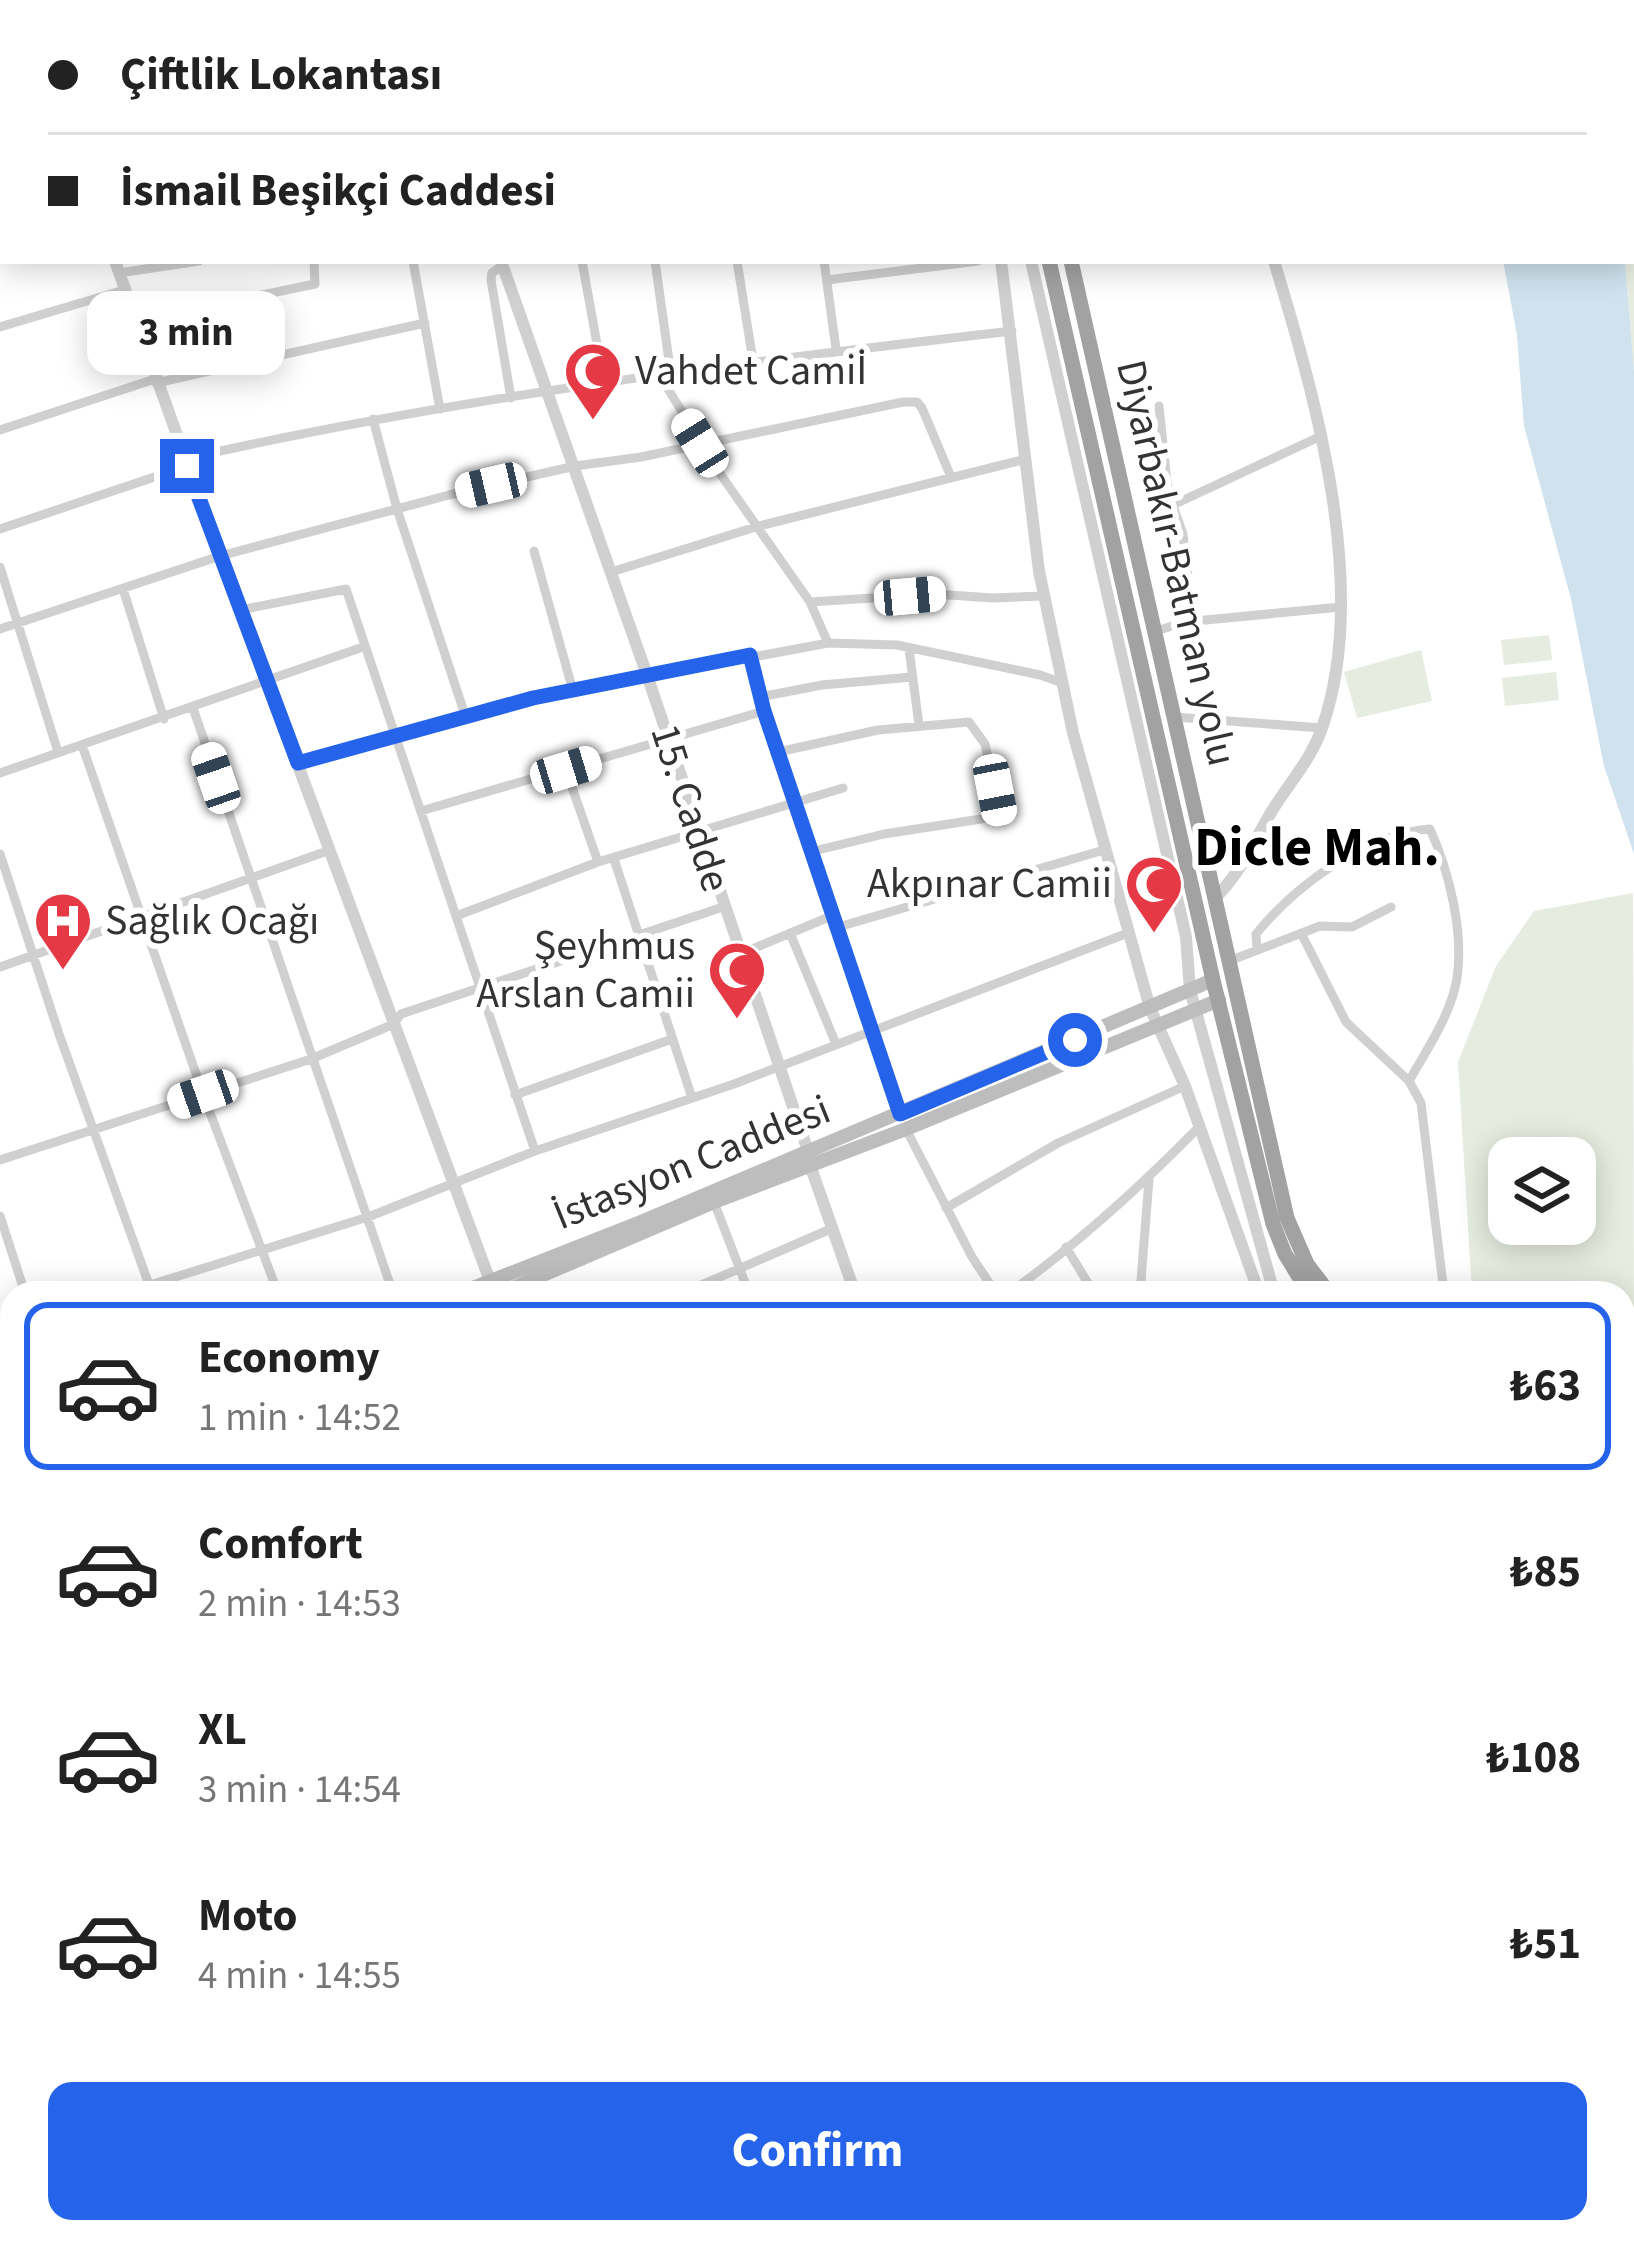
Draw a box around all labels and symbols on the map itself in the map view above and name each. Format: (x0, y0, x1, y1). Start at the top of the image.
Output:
callout: 3 min (88, 292, 286, 376)
mosque icon: Vahdet Camiİ (562, 340, 624, 422)
place label: Vahdet Camiİ (635, 341, 867, 401)
street label: Diyarbakır-Batman yolu (1100, 354, 1252, 772)
car (666, 403, 734, 483)
route end (160, 439, 214, 493)
car (452, 459, 530, 511)
car (873, 575, 947, 617)
street label: 15. Cadde (635, 716, 745, 900)
car (187, 738, 245, 818)
car (526, 742, 606, 798)
car (970, 751, 1020, 829)
district label: Dicle Mah. (1194, 810, 1440, 887)
mosque icon: Akpınar Camii (1123, 853, 1185, 935)
place label: Akpınar Camii (867, 854, 1112, 914)
hospital icon: Sağlık Ocağı (32, 890, 94, 972)
place label: Sağlık Ocağı (105, 891, 319, 951)
place label: Şeyhmus Arslan Camii (476, 916, 695, 1024)
mosque icon: Şeyhmus Arslan Camii (706, 939, 768, 1021)
route start (1048, 1013, 1102, 1067)
car (163, 1065, 243, 1123)
street label: İstasyon Caddesi (544, 1080, 840, 1246)

